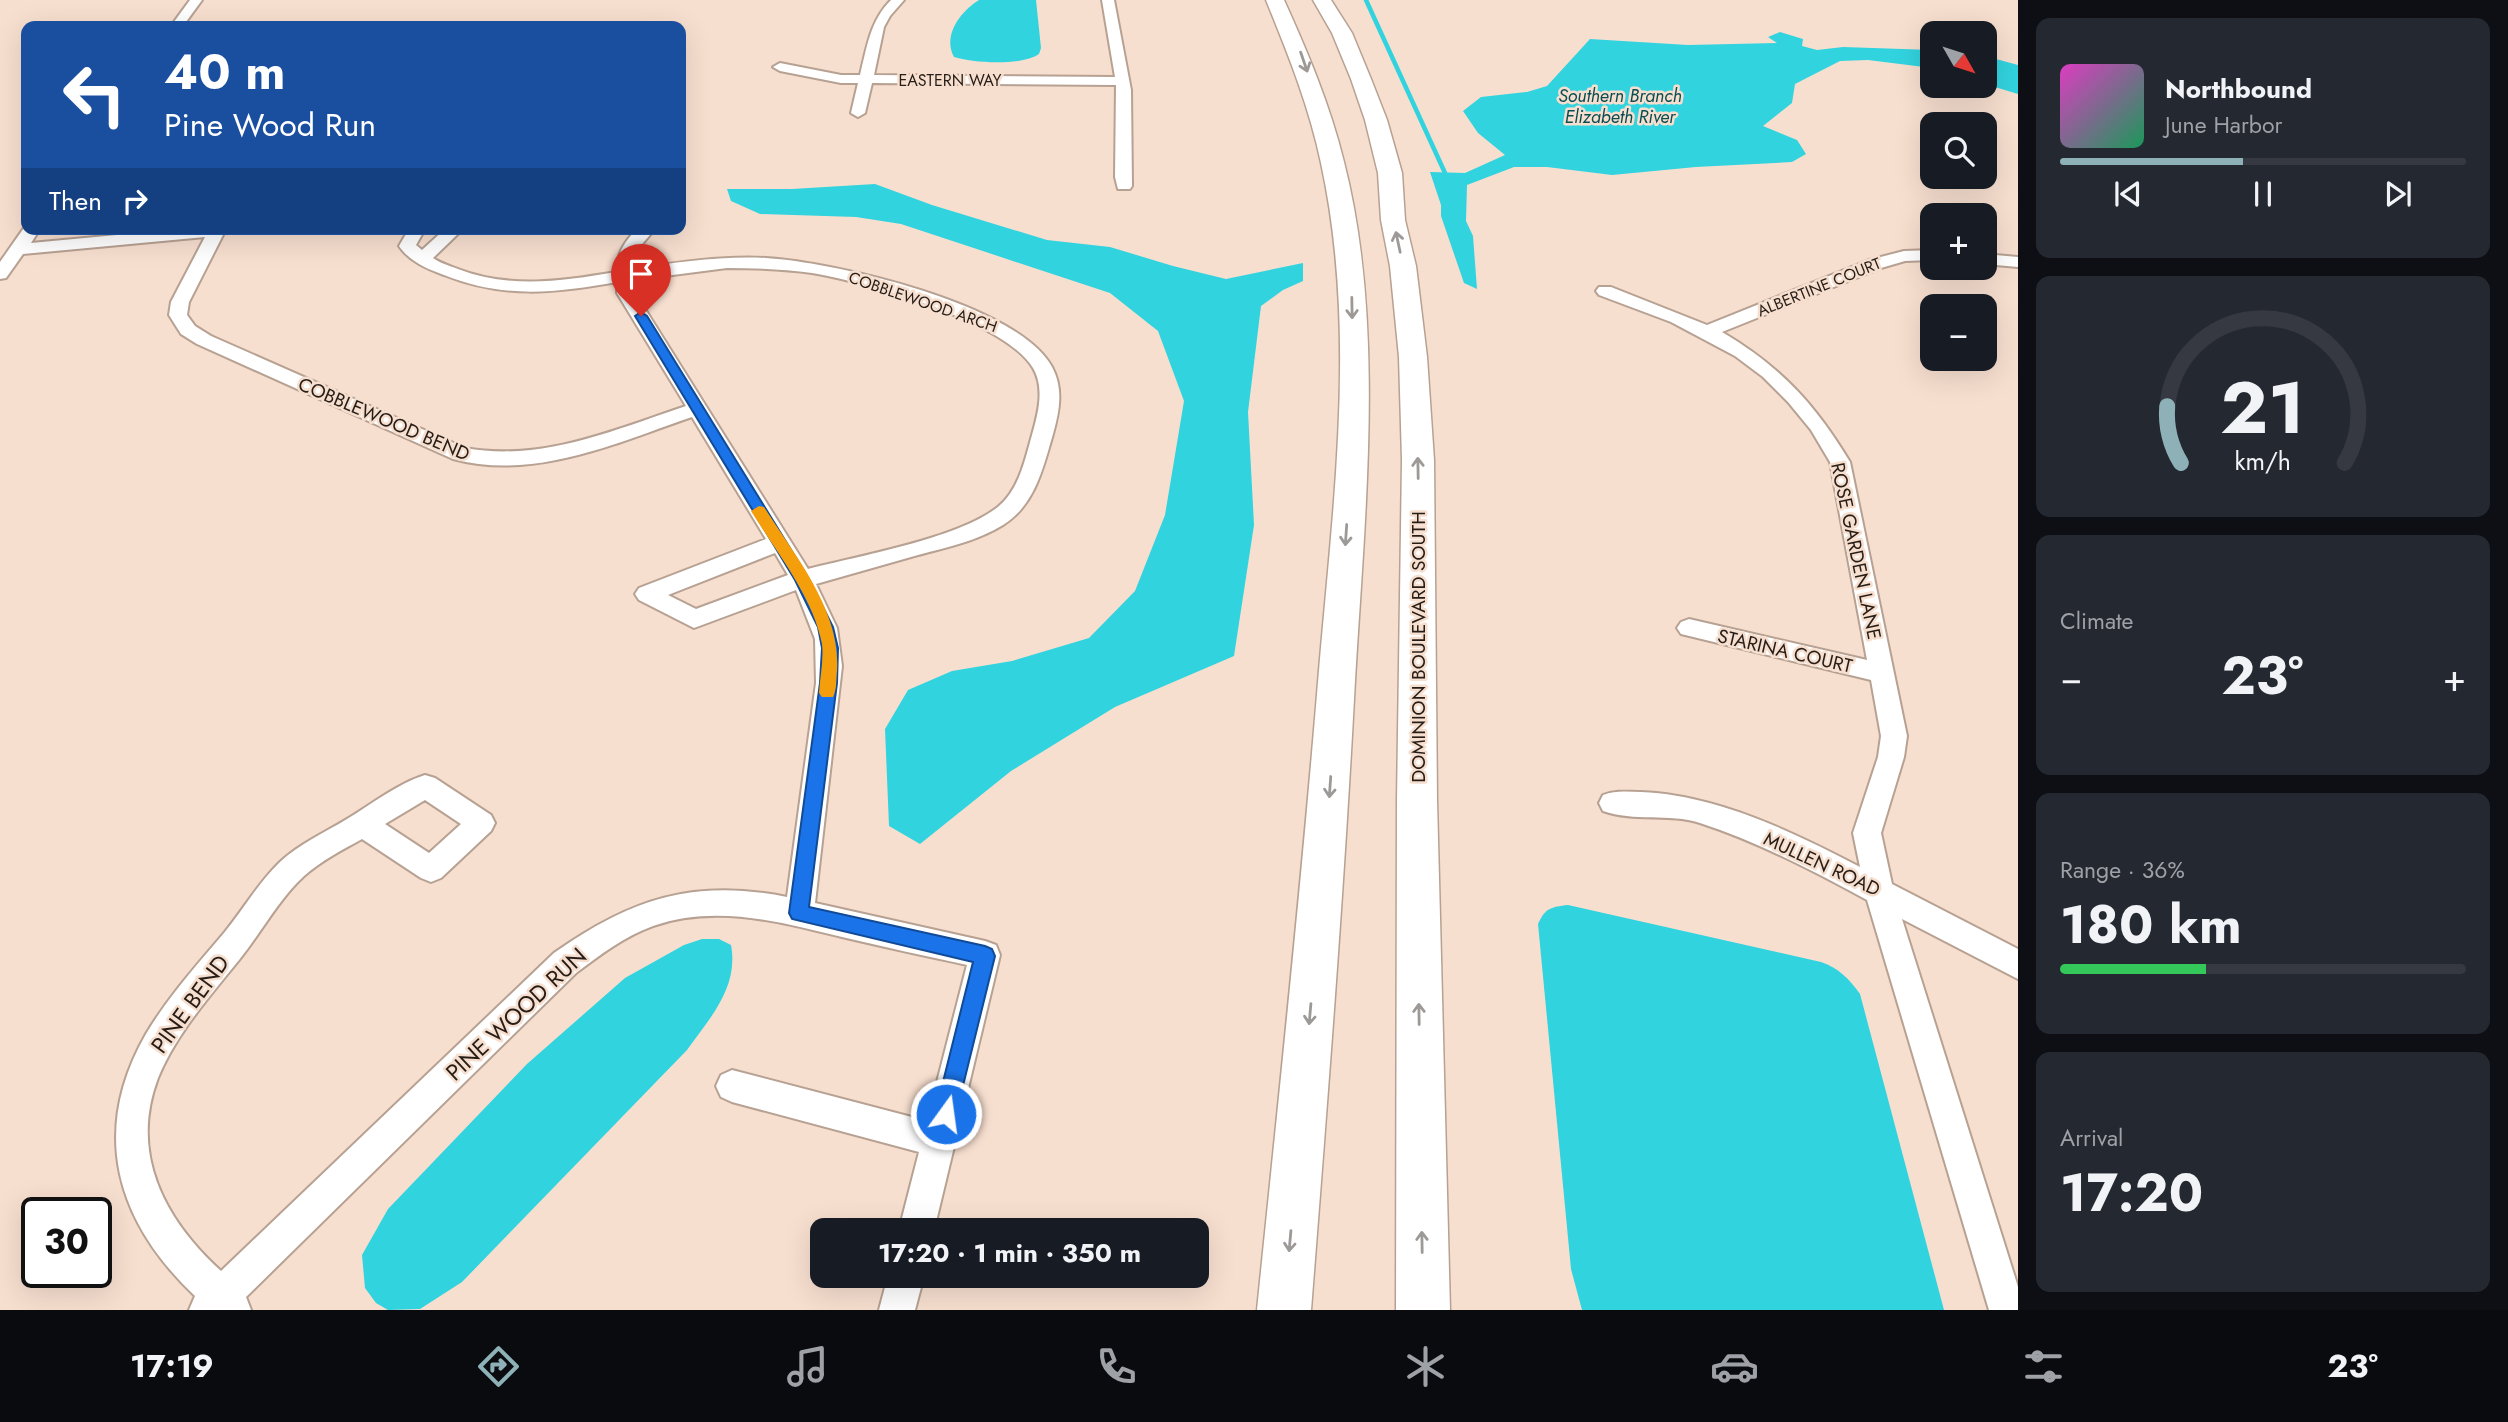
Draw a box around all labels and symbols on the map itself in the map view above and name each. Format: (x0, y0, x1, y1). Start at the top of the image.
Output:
north arrow (1920, 21, 1997, 98)
one-way arrow (1299, 50, 1311, 72)
street label: EASTERN WAY (898, 69, 1002, 92)
water label: Southern Branch Elizabeth River (1558, 83, 1682, 130)
one-way arrow (1390, 231, 1404, 254)
pin (611, 244, 671, 316)
street label: ALBERTINE COURT (1754, 251, 1885, 322)
street label: COBBLEWOOD ARCH (846, 266, 1000, 338)
one-way arrow (1346, 296, 1359, 319)
street label: COBBLEWOOD BEND (294, 371, 474, 467)
one-way arrow (1411, 457, 1425, 480)
street label: ROSE GARDEN LANE (1824, 460, 1888, 642)
street label: DOMINION BOULEVARD SOUTH (1405, 511, 1432, 783)
one-way arrow (1340, 524, 1353, 547)
street label: STARINA COURT (1715, 622, 1855, 680)
one-way arrow (1323, 776, 1336, 799)
street label: MULLEN ROAD (1759, 825, 1885, 903)
street label: PINE WOOD RUN (438, 939, 594, 1089)
street label: PINE BEND (143, 948, 237, 1060)
one-way arrow (1303, 1002, 1316, 1025)
one-way arrow (1412, 1003, 1426, 1026)
position arrow (909, 1077, 983, 1151)
speed limit sign: 30 (21, 1197, 112, 1288)
one-way arrow (1283, 1229, 1296, 1251)
one-way arrow (1415, 1231, 1429, 1254)

